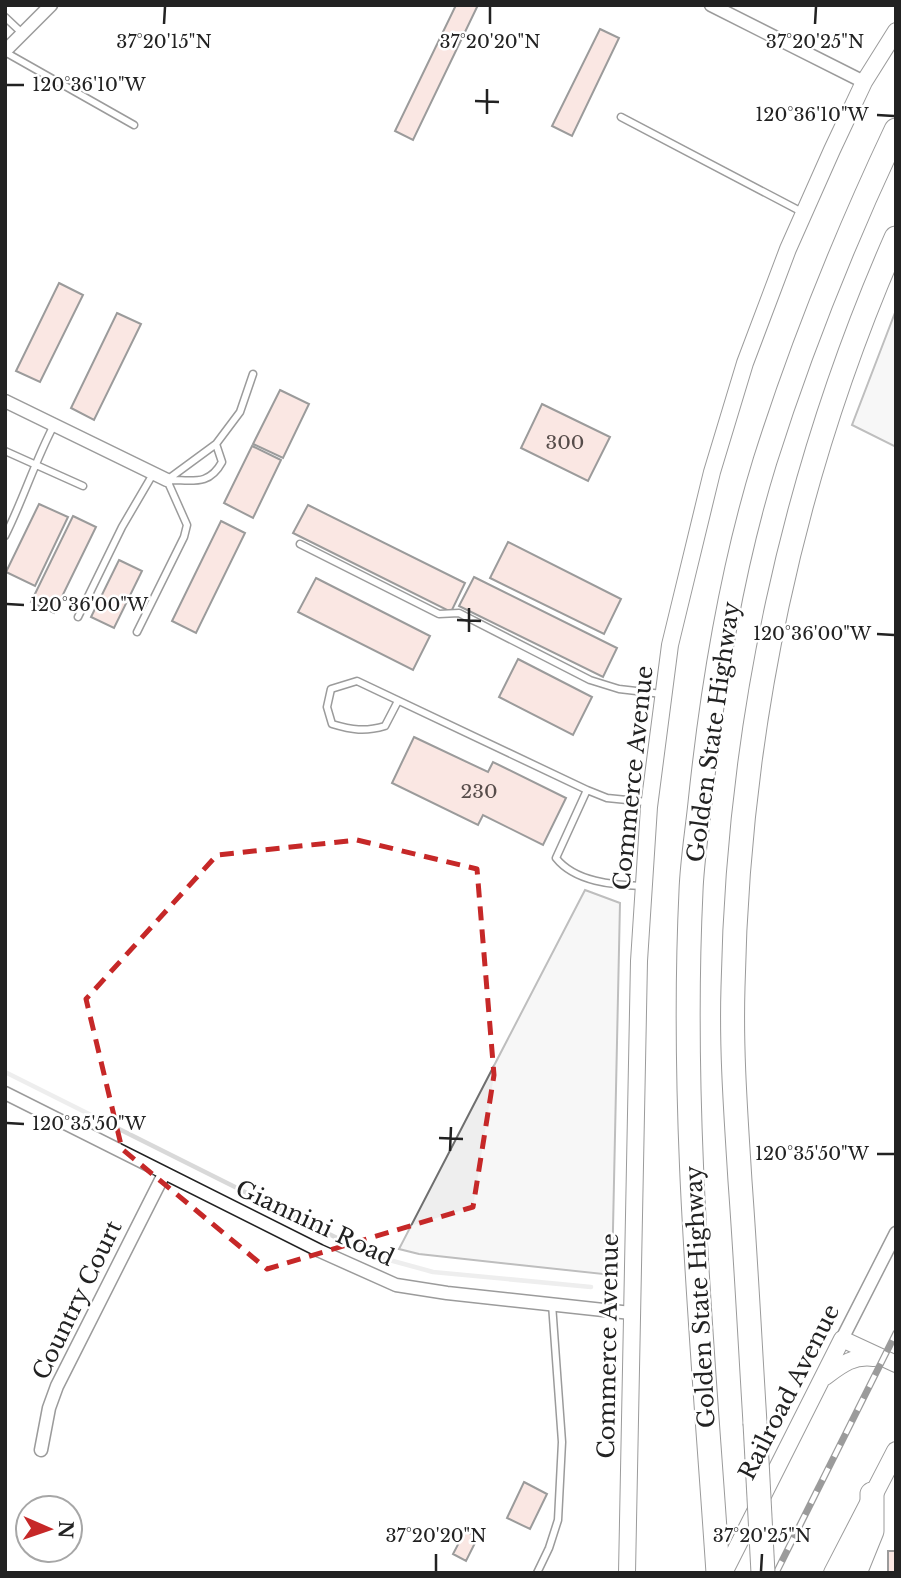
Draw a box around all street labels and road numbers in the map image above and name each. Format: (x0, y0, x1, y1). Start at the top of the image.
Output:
street label: Golden State Highway (681, 600, 745, 864)
street label: Commerce Avenue (607, 664, 659, 892)
street label: Golden State Highway (679, 1165, 721, 1429)
street label: Giannini Road (231, 1174, 399, 1272)
street label: Country Court (26, 1216, 128, 1384)
street label: Commerce Avenue (592, 1233, 624, 1459)
street label: Railroad Avenue (733, 1299, 845, 1485)

